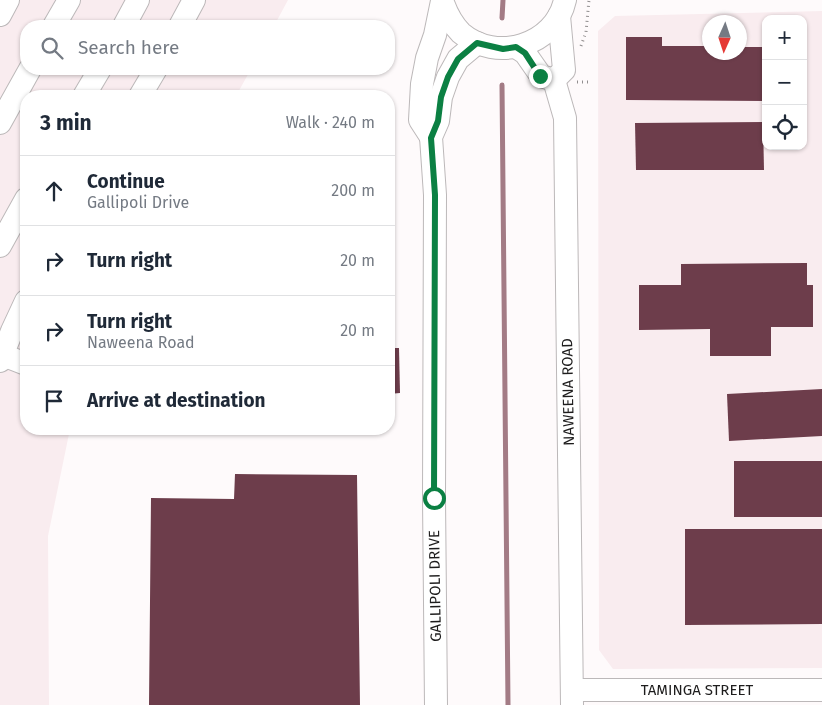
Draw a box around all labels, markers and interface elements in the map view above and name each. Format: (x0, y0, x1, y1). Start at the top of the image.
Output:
north arrow (702, 15, 747, 60)
map controls (762, 15, 807, 150)
button: + (762, 15, 807, 60)
search box (20, 20, 395, 75)
icon: search (38, 34, 66, 62)
text: Search here (78, 36, 179, 59)
button: − (762, 60, 807, 105)
route end (529, 65, 552, 88)
button: locate (762, 105, 807, 150)
text: 3 min (40, 110, 92, 136)
text: Walk · 240 m (286, 113, 375, 132)
text: Continue (87, 170, 165, 193)
icon: ahead (40, 177, 68, 205)
text: 200 m (331, 181, 375, 200)
text: Gallipoli Drive (87, 193, 189, 212)
icon: right (40, 247, 68, 275)
text: Turn right (87, 249, 172, 272)
text: 20 m (340, 251, 375, 270)
text: Turn right (87, 310, 172, 333)
icon: right (40, 317, 68, 345)
text: 20 m (340, 321, 375, 340)
text: Naweena Road (87, 333, 195, 352)
street label: NAWEENA ROAD (558, 338, 578, 446)
icon: arrive (40, 387, 68, 415)
text: Arrive at destination (87, 389, 266, 412)
route start (423, 487, 446, 510)
street label: GALLIPOLI DRIVE (425, 530, 445, 642)
street label: TAMINGA STREET (641, 681, 753, 699)

